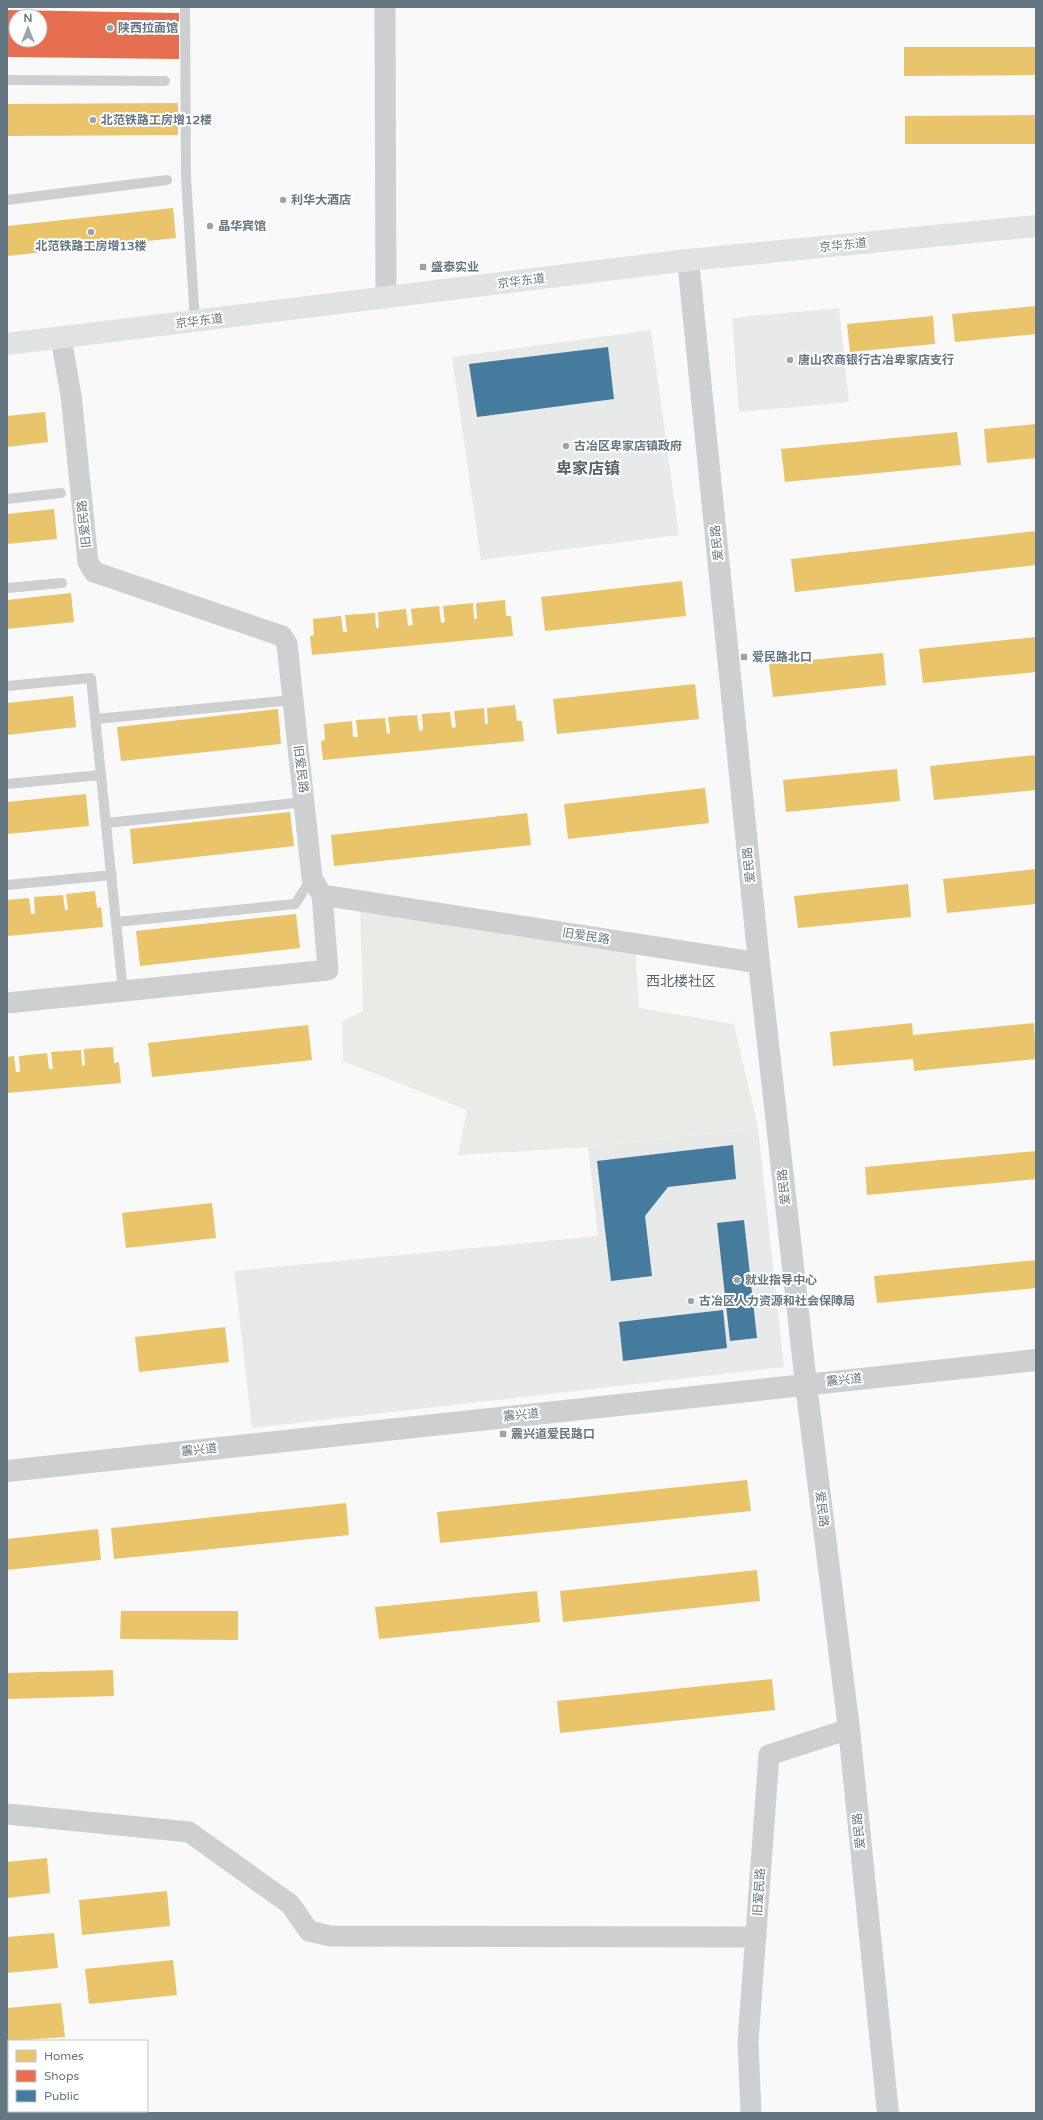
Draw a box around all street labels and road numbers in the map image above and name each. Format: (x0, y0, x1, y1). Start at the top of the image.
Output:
street label: 京华东道 (818, 236, 868, 254)
street label: 京华东道 (496, 271, 546, 291)
street label: 京华东道 (174, 311, 224, 331)
street label: 旧爱民路 (75, 499, 93, 549)
street label: 爱民路 (708, 524, 726, 562)
street label: 旧爱民路 (291, 744, 311, 794)
street label: 爱民路 (740, 846, 758, 884)
street label: 旧爱民路 (561, 925, 611, 947)
street label: 爱民路 (775, 1168, 793, 1206)
street label: 震兴道 (825, 1371, 863, 1389)
street label: 震兴道 (502, 1406, 540, 1424)
street label: 震兴道 (180, 1441, 218, 1459)
street label: 爱民路 (813, 1490, 831, 1528)
street label: 爱民路 (850, 1812, 868, 1850)
street label: 旧爱民路 (750, 1868, 768, 1916)

